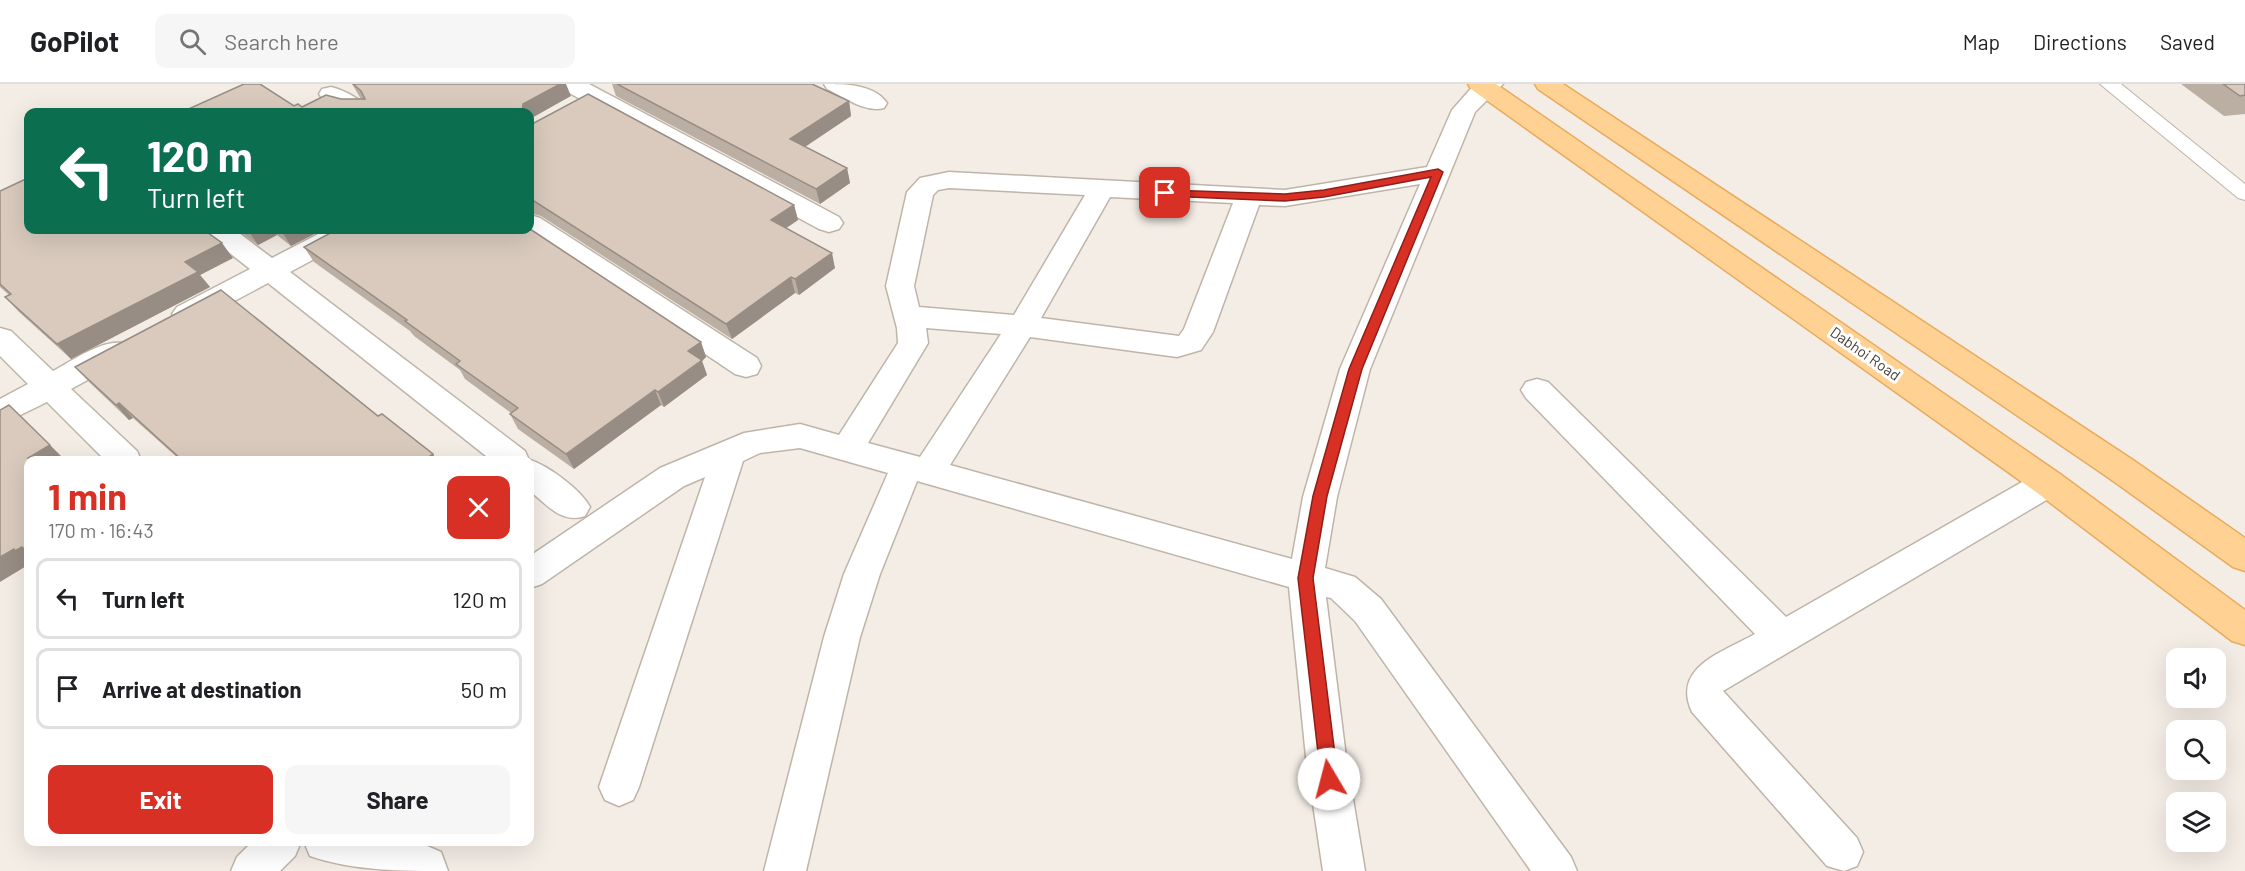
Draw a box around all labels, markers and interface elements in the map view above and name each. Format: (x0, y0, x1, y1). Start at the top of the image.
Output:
search box (155, 14, 575, 68)
text: GoPilot (30, 24, 119, 58)
icon: search (176, 25, 209, 58)
text: Search here (224, 28, 339, 54)
text: Map (1963, 29, 2000, 54)
text: Directions (2033, 29, 2127, 54)
text: Saved (2160, 29, 2215, 54)
text: 120 m (147, 130, 253, 180)
icon: left (48, 132, 126, 210)
pin (1139, 167, 1190, 218)
icon: arrive (1148, 176, 1181, 209)
text: Turn left (147, 181, 245, 213)
street label: Dabhoi Road (1827, 323, 1904, 384)
text: 1 min (48, 474, 127, 517)
button: close (447, 476, 510, 539)
text: 170 m · 16:43 (48, 518, 154, 542)
icon: left (51, 582, 84, 615)
text: Turn left (102, 586, 185, 612)
text: 120 m (452, 586, 507, 612)
map controls (2166, 648, 2226, 852)
button: sound (2166, 648, 2226, 708)
icon: arrive (51, 672, 84, 705)
text: Arrive at destination (102, 676, 301, 702)
text: 50 m (461, 676, 507, 702)
button: search (2166, 720, 2226, 780)
position arrow (1297, 747, 1361, 811)
button: Exit (48, 765, 273, 834)
button: Share (285, 765, 510, 834)
button: layers (2166, 792, 2226, 852)

